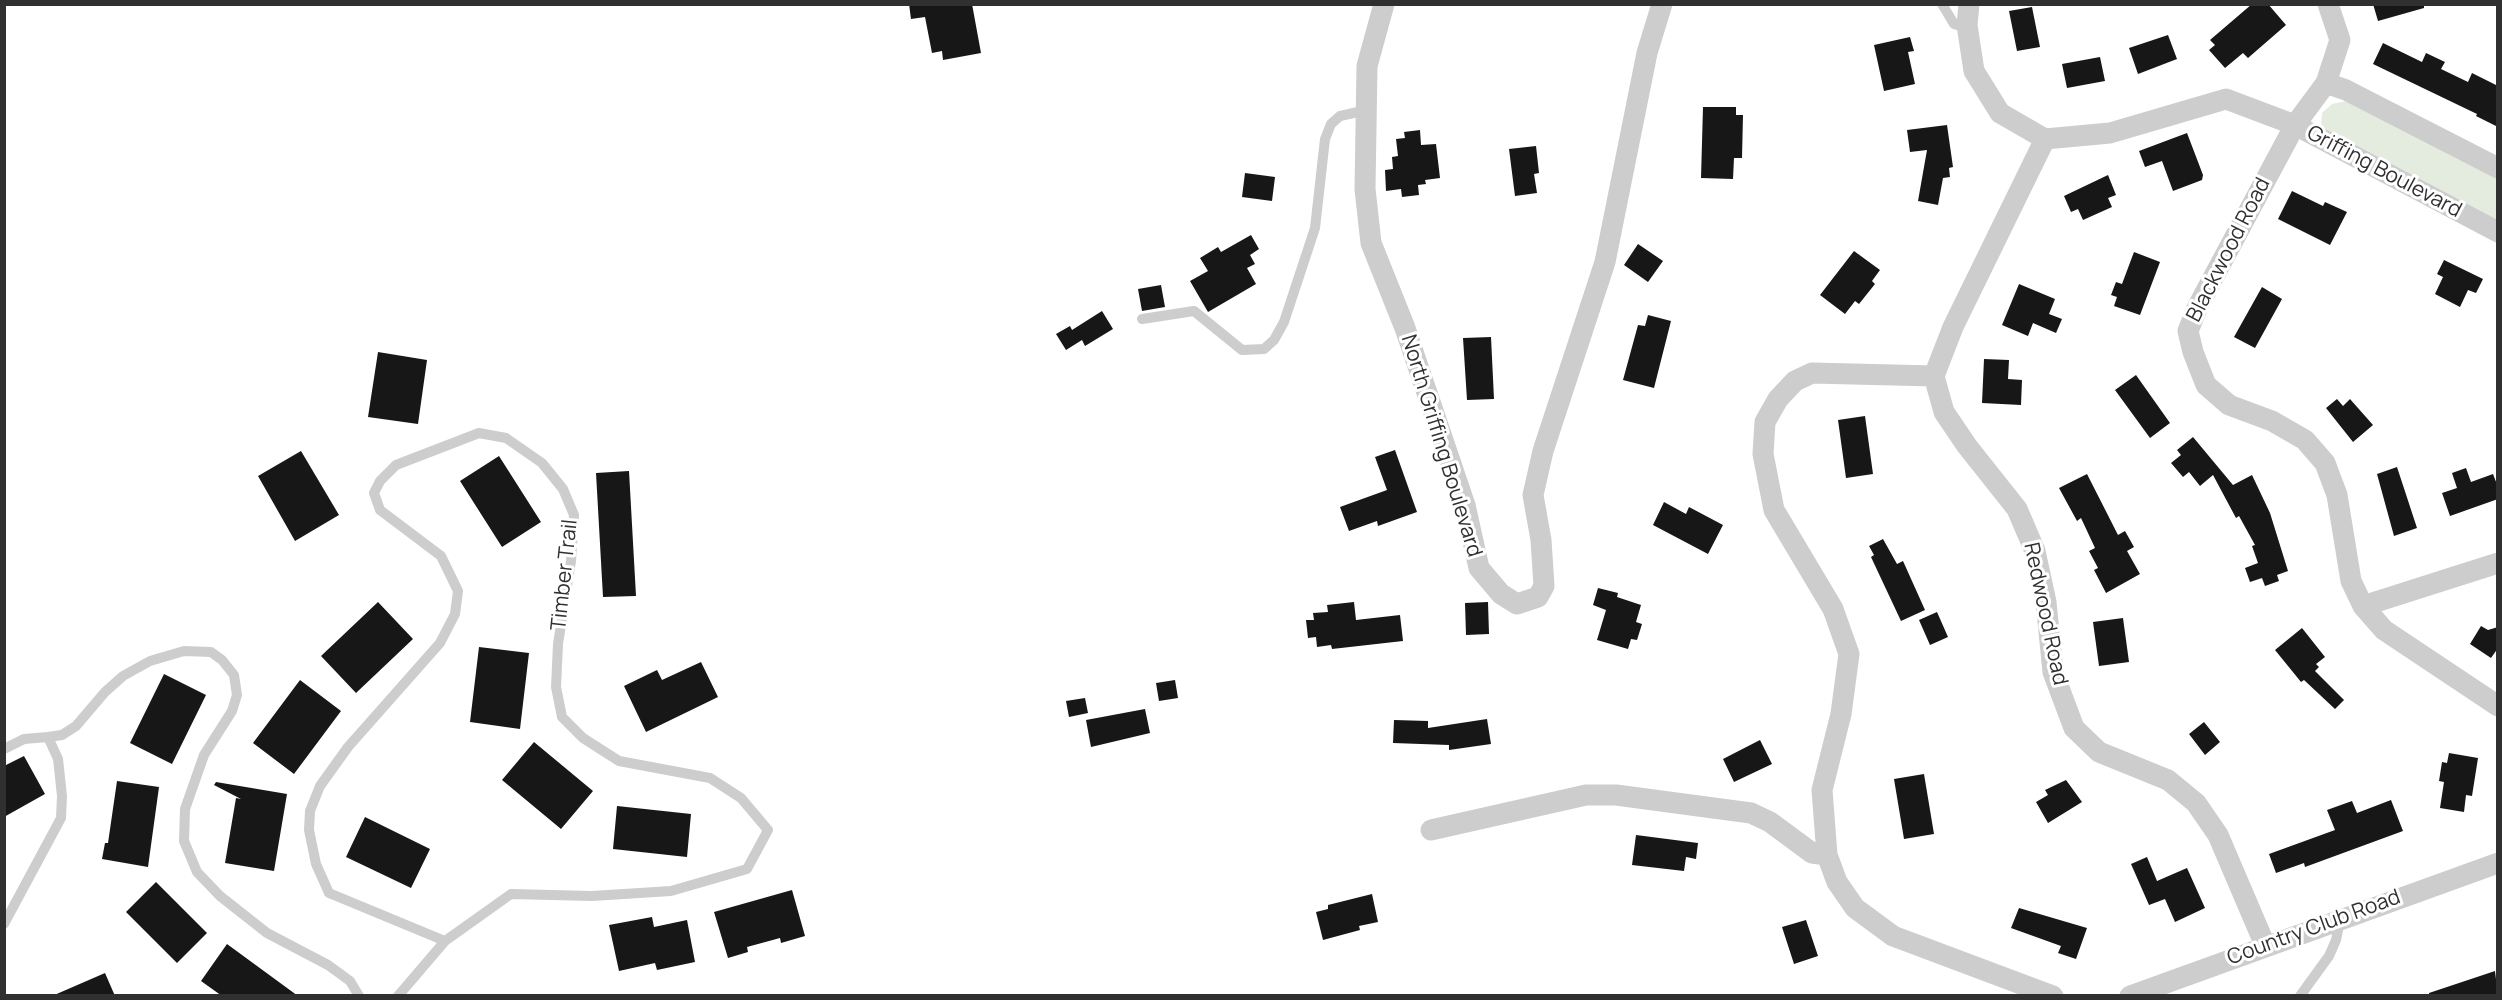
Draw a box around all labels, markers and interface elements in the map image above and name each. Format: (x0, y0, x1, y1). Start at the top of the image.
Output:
street label: Griffing Boulevard (2302, 121, 2466, 223)
street label: Blackwood Road (2182, 174, 2276, 326)
street label: North Griffing Boulevard (1395, 332, 1487, 560)
street label: Timber Trail (547, 518, 583, 632)
street label: Redwood Road (2018, 541, 2072, 687)
street label: Country Club Road (2224, 885, 2404, 971)

